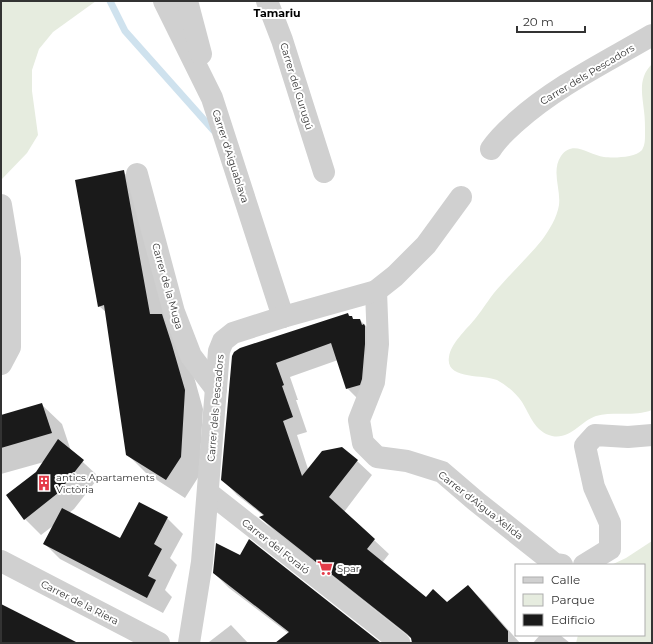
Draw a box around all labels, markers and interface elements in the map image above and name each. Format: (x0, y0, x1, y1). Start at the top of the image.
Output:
district label: Tamariu (253, 6, 301, 20)
scale bar (517, 8, 585, 34)
text: 20 m (523, 14, 554, 29)
street label: Carrer del Gurugú (277, 41, 316, 131)
street label: Carrer dels Pescadors (538, 41, 637, 108)
street label: Carrer d'Aiguablava (209, 108, 252, 205)
street label: Carrer de la Muga (149, 242, 186, 331)
street label: Carrer dels Pescadors (204, 354, 227, 462)
street label: Carrer d'Aigua Xelida (436, 468, 526, 543)
place label: antics Apartaments Victòria (56, 471, 155, 496)
building icon: antics Apartaments Victòria (35, 474, 53, 492)
street label: Carrer del Foraió (239, 516, 312, 577)
supermarket icon: Spar (316, 559, 334, 577)
place label: Spar (337, 562, 360, 575)
legend (515, 564, 645, 636)
text: Calle (551, 572, 580, 587)
street label: Carrer de la Riera (39, 577, 121, 628)
text: Parque (551, 592, 595, 607)
text: Edificio (551, 612, 595, 627)

